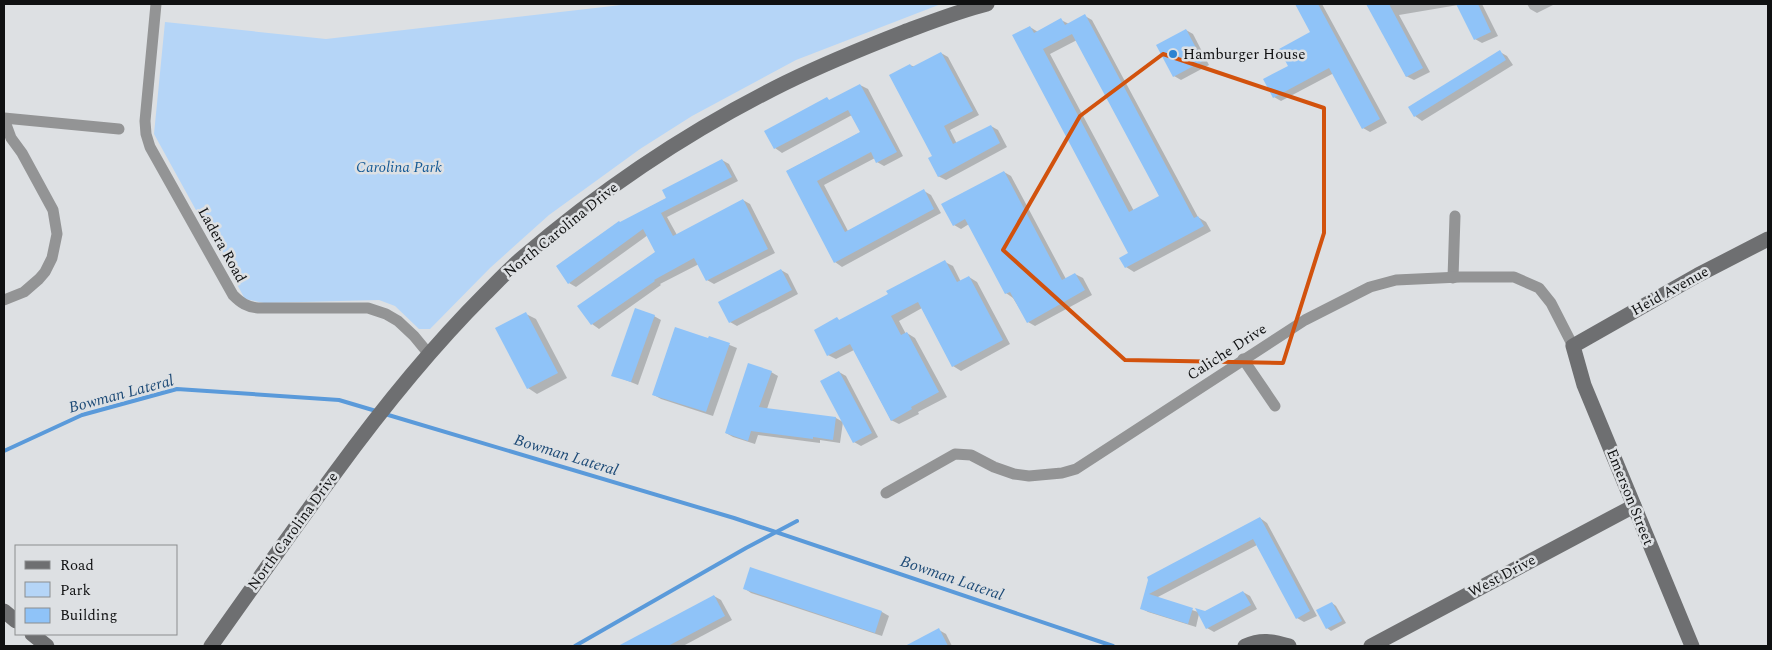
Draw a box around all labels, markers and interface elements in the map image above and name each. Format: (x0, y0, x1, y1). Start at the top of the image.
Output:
place label: Hamburger House (1183, 43, 1305, 66)
marker: Hamburger House (1167, 48, 1179, 60)
park label: Carolina Park (356, 156, 442, 179)
street label: North Carolina Drive (499, 176, 623, 284)
street label: Ladera Road (192, 203, 252, 287)
street label: Heid Avenue (1627, 260, 1713, 322)
street label: Caliche Drive (1183, 318, 1271, 386)
water label: Bowman Lateral (66, 368, 176, 420)
water label: Bowman Lateral (511, 428, 621, 482)
street label: Emerson Street (1600, 445, 1660, 549)
street label: North Carolina Drive (242, 467, 344, 595)
legend (15, 545, 178, 635)
water label: Bowman Lateral (897, 549, 1007, 607)
street label: West Drive (1464, 549, 1540, 603)
text: Road (60, 554, 94, 577)
text: Park (60, 579, 91, 602)
text: Building (60, 604, 117, 627)

